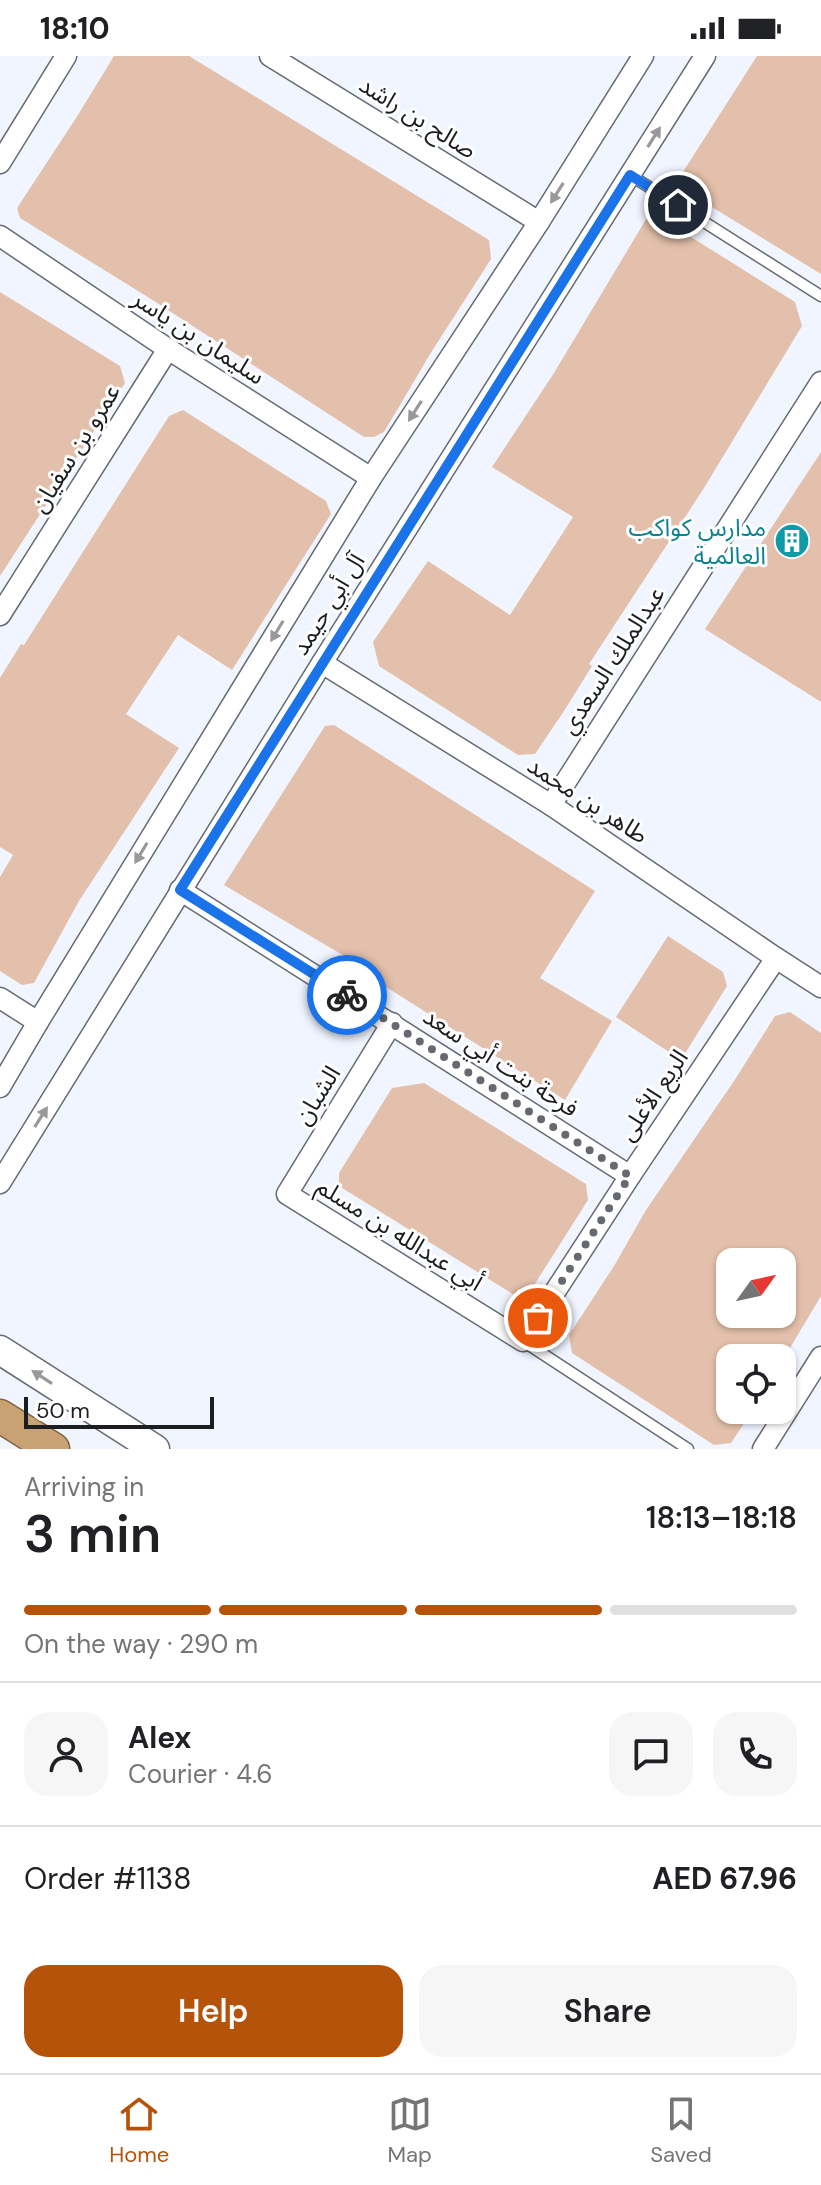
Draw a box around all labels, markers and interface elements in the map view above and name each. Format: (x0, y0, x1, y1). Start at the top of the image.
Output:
text: 18:10 (40, 9, 110, 48)
street label: صالح بن راشد (352, 69, 482, 167)
one-way arrow (646, 126, 660, 148)
pin (644, 171, 712, 239)
one-way arrow (550, 183, 565, 204)
icon: home (656, 183, 700, 227)
street label: سليمان بن ياسر (126, 282, 271, 391)
street label: عمرو بن سفيان (23, 378, 127, 518)
one-way arrow (408, 400, 423, 422)
place label: مدارس كواكب العالمية (628, 512, 766, 571)
building icon: مدارس كواكب العالمية (773, 522, 811, 560)
street label: آل أبي حيمد (284, 546, 375, 663)
street label: عبدالملك السعدي (553, 580, 674, 742)
one-way arrow (270, 620, 285, 643)
street label: طاهر بن محمد (522, 749, 654, 851)
one-way arrow (135, 842, 149, 864)
courier (307, 955, 387, 1035)
icon: bike (325, 973, 369, 1017)
street label: فرحة بنت أبي سعد (416, 1000, 585, 1127)
street label: الريع الأعلى (611, 1043, 696, 1148)
street label: الشبان (287, 1060, 347, 1130)
one-way arrow (33, 1106, 47, 1128)
street label: أبي عبدالله بن مسلم (309, 1170, 489, 1301)
north arrow (716, 1248, 796, 1328)
map controls (716, 1248, 796, 1424)
pin (504, 1284, 572, 1352)
icon: bag (516, 1296, 560, 1340)
button: locate (716, 1344, 796, 1424)
one-way arrow (31, 1370, 53, 1385)
scale bar (24, 1393, 214, 1429)
text: 50 m (36, 1396, 90, 1425)
text: Arriving in (24, 1470, 144, 1504)
text: 18:13–18:18 (646, 1498, 797, 1537)
text: 3 min (24, 1500, 161, 1568)
text: On the way · 290 m (24, 1627, 258, 1661)
button: person (24, 1712, 108, 1796)
button: chat (609, 1712, 693, 1796)
button: phone (713, 1712, 797, 1796)
text: Alex (128, 1718, 191, 1757)
text: Courier · 4.6 (128, 1757, 273, 1791)
text: Order #1138 (24, 1859, 192, 1898)
text: AED 67.96 (652, 1859, 797, 1898)
button: Help (24, 1965, 403, 2057)
button: Share (419, 1965, 797, 2057)
tab: Home (109, 2092, 169, 2169)
tab: Map (388, 2092, 432, 2169)
tab: Saved (650, 2092, 712, 2169)

